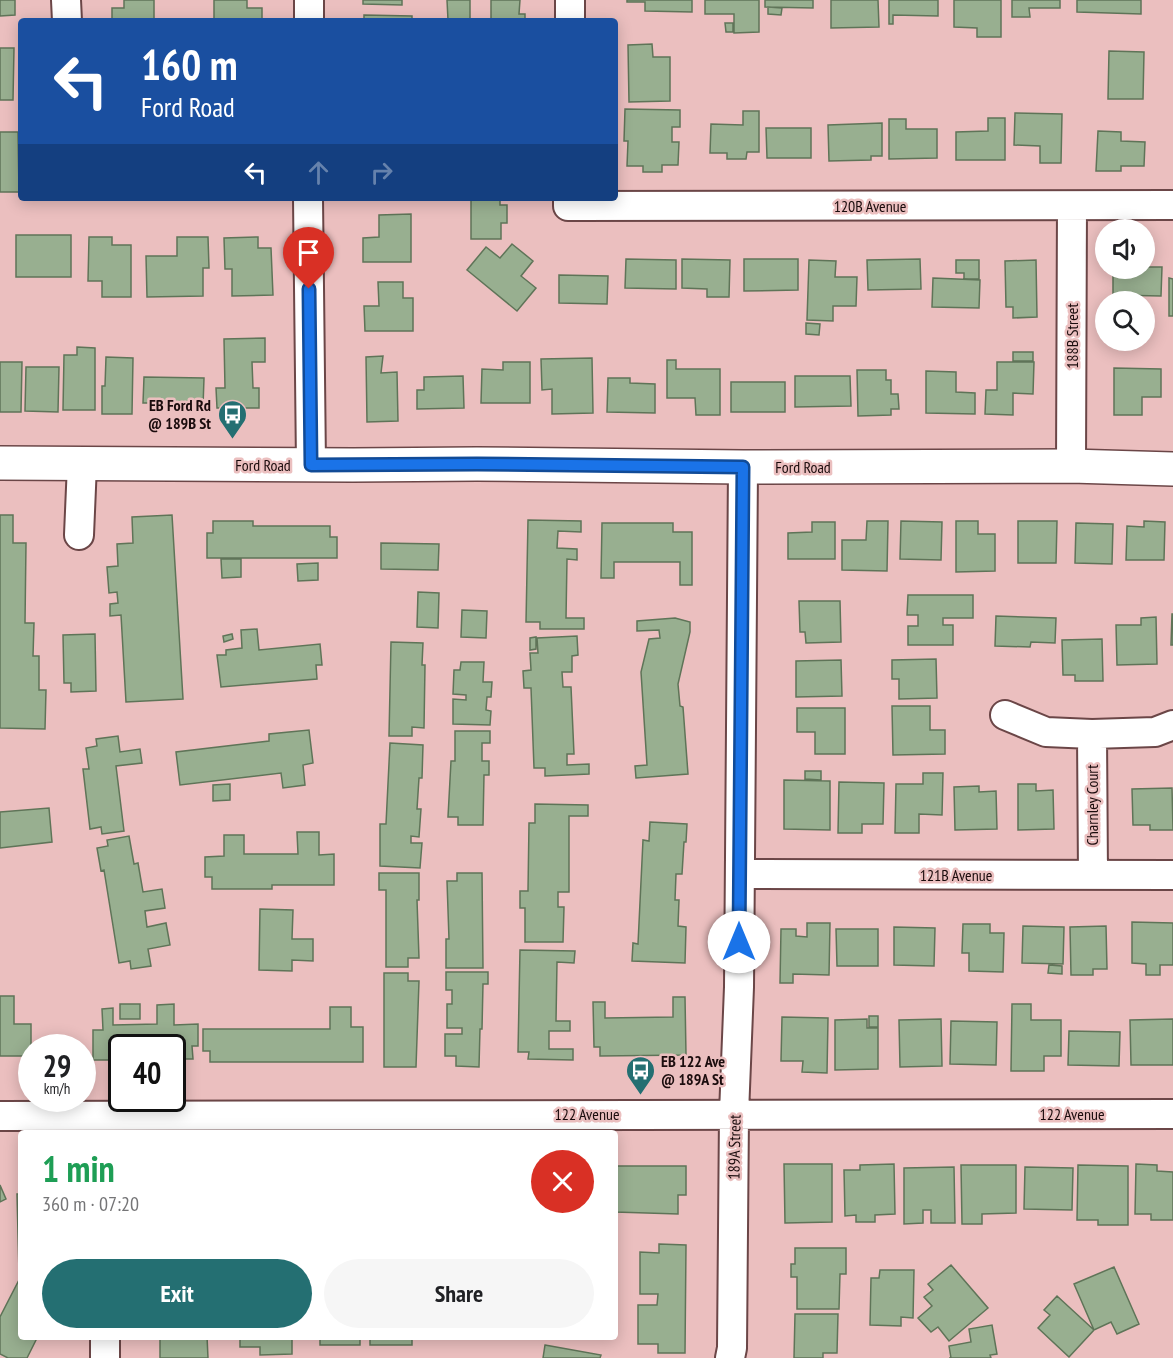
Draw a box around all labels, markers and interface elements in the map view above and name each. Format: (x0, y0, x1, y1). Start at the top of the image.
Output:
text: 160 m (141, 37, 238, 92)
icon: left (42, 42, 120, 120)
text: Ford Road (141, 90, 235, 124)
icon: left (239, 156, 272, 189)
icon: ahead (302, 156, 335, 189)
icon: right (365, 156, 398, 189)
street label: 120B Avenue (834, 196, 906, 216)
map controls (1095, 219, 1155, 351)
button: sound (1095, 219, 1155, 279)
pin (283, 227, 334, 289)
icon: arrive (292, 236, 325, 269)
button: search (1095, 291, 1155, 351)
street label: 188B Street (1062, 303, 1082, 369)
place label: EB Ford Rd @ 189B St (148, 395, 211, 433)
bus stop icon: EB Ford Rd @ 189B St (216, 398, 248, 440)
street label: Ford Road (235, 455, 291, 475)
street label: Ford Road (775, 457, 831, 477)
street label: Charnley Court (1082, 764, 1102, 846)
street label: 121B Avenue (920, 865, 992, 885)
position arrow (707, 910, 771, 974)
speed limit sign: 40 (108, 1034, 186, 1112)
text: 29 (43, 1046, 71, 1085)
place label: EB 122 Ave @ 189A St (661, 1051, 725, 1089)
bus stop icon: EB 122 Ave @ 189A St (624, 1054, 656, 1096)
text: km/h (44, 1079, 70, 1098)
street label: 122 Avenue (554, 1104, 620, 1124)
street label: 122 Avenue (1039, 1104, 1105, 1124)
street label: 189A Street (723, 1114, 745, 1180)
text: 1 min (42, 1145, 115, 1192)
button: close (531, 1150, 594, 1213)
text: 360 m · 07:20 (42, 1191, 139, 1217)
button: Exit (42, 1259, 312, 1328)
button: Share (324, 1259, 594, 1328)

